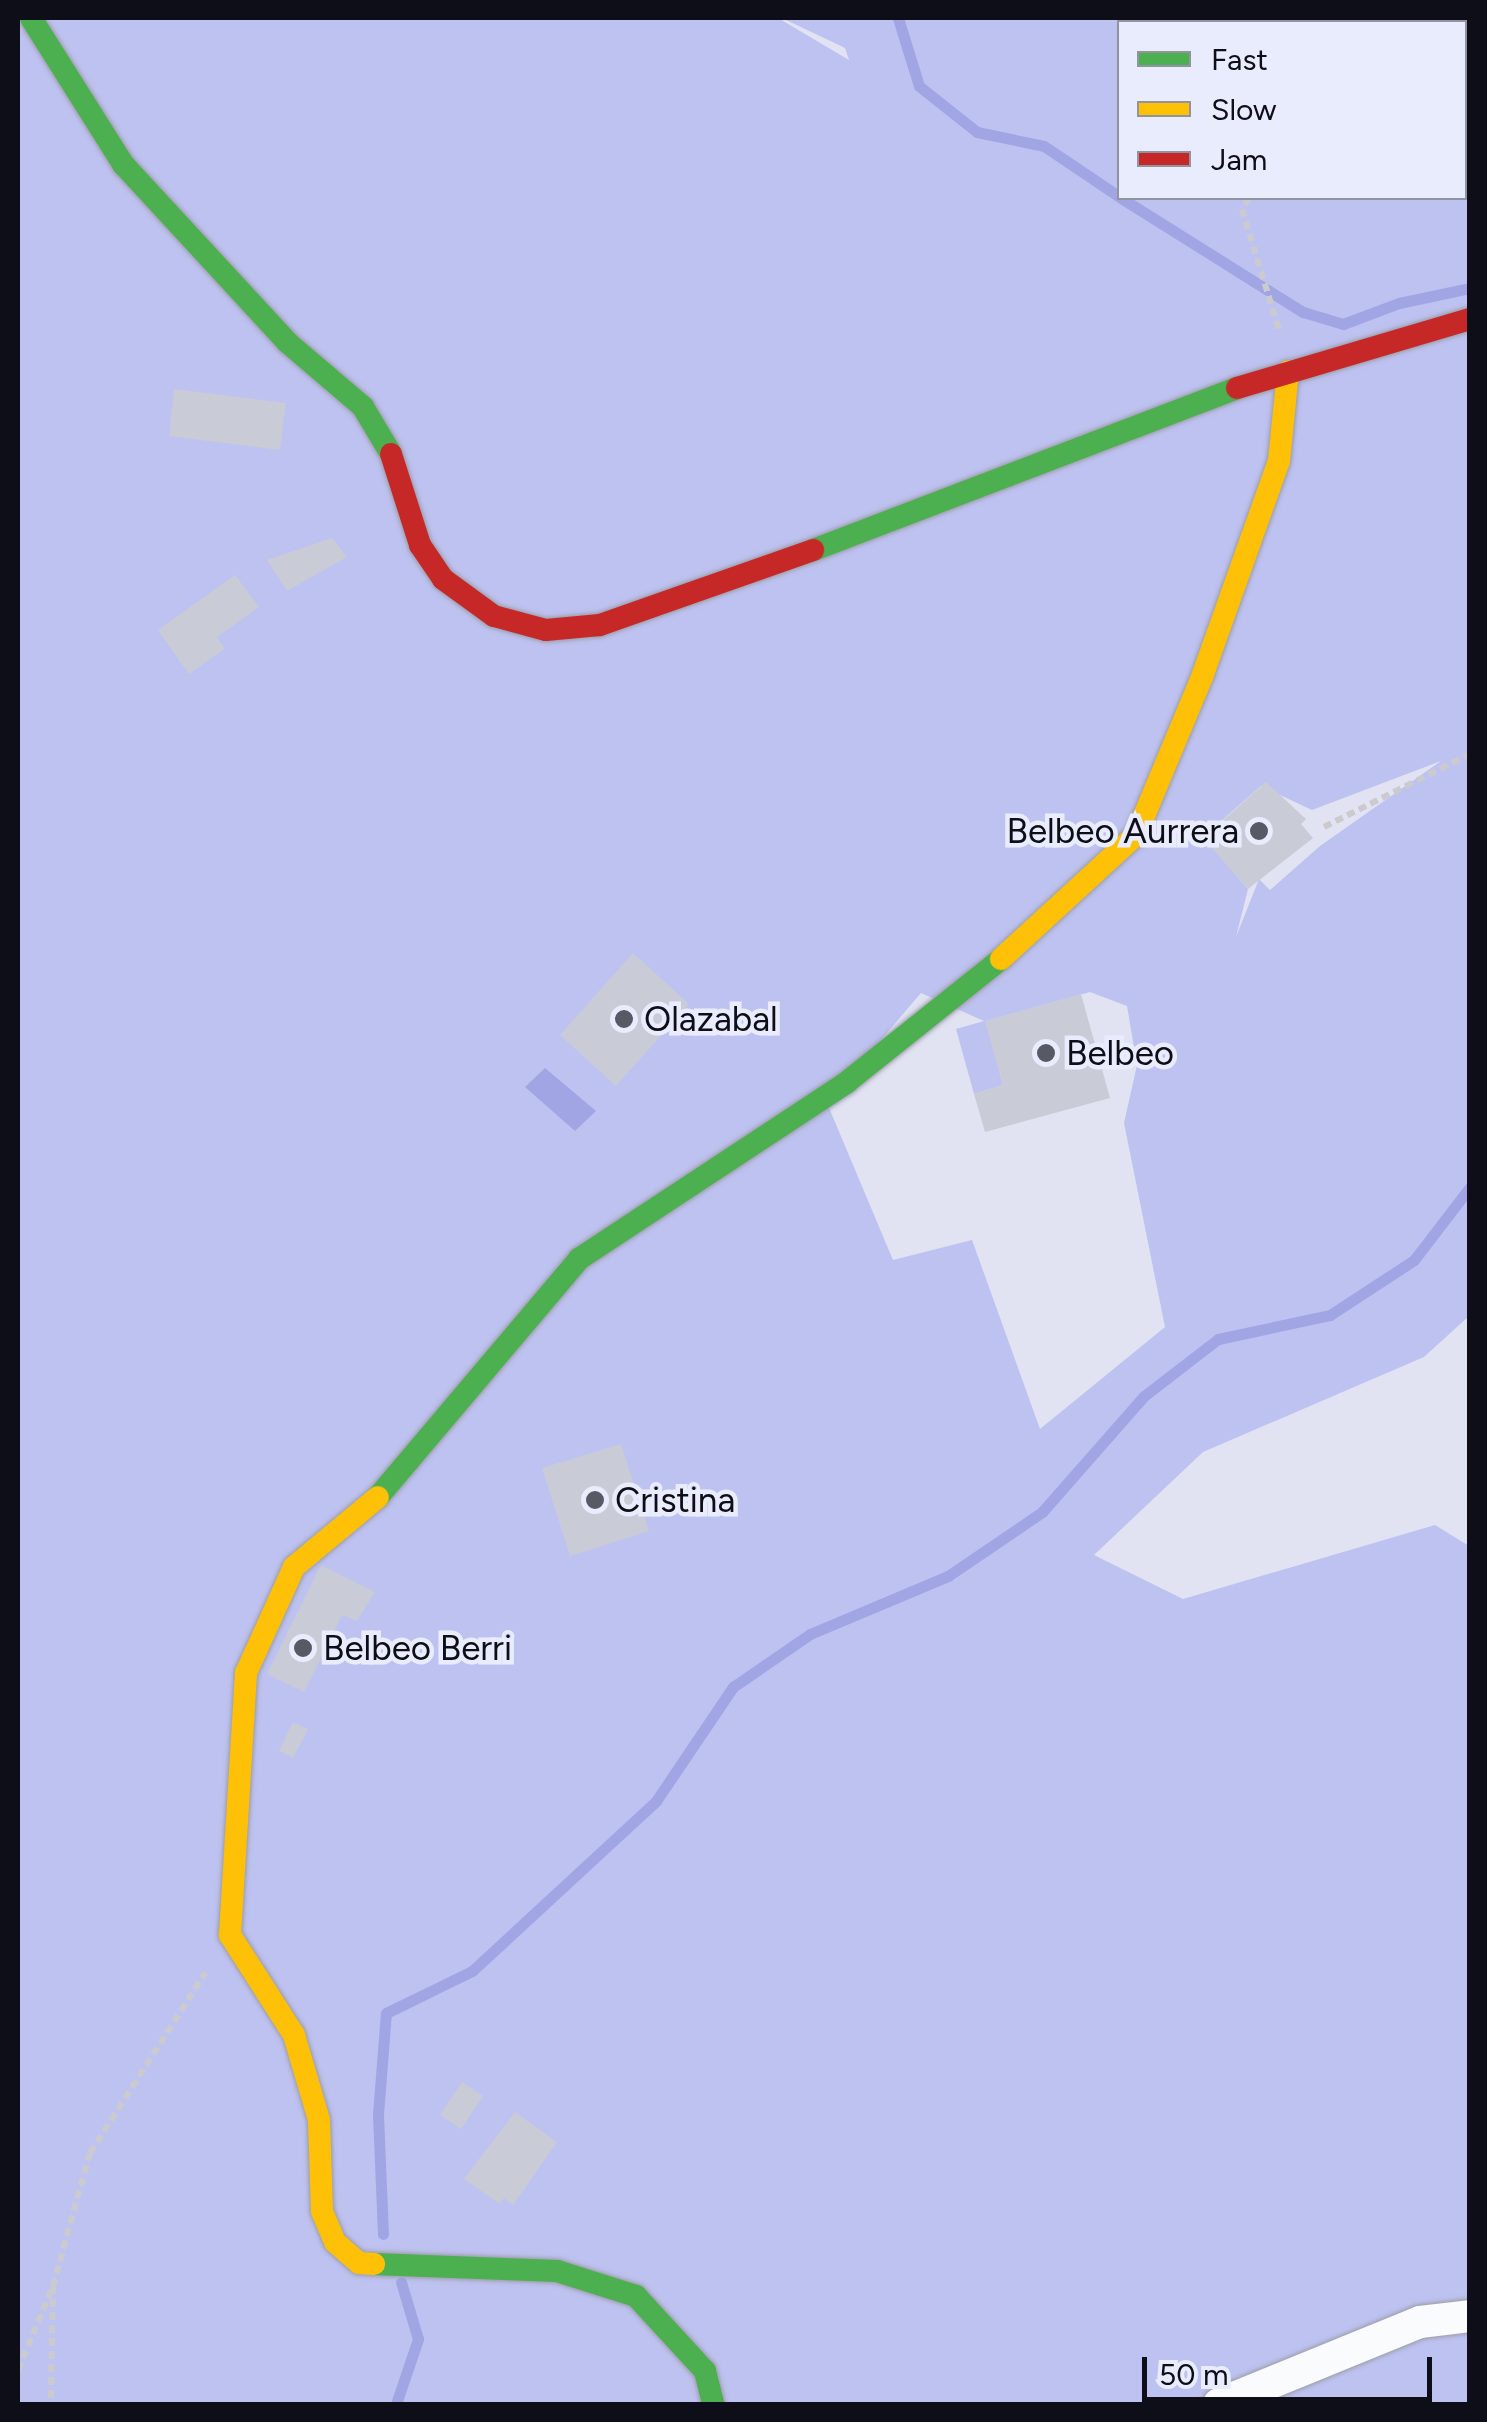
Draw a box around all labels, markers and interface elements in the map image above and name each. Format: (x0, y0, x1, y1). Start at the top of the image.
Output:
legend (1117, 20, 1467, 200)
text: Fast (1211, 41, 1268, 78)
text: Slow (1211, 91, 1277, 128)
text: Jam (1211, 141, 1267, 178)
place label: Belbeo Aurrera (1007, 810, 1239, 852)
marker: Belbeo Aurrera (1248, 820, 1270, 842)
place label: Olazabal (644, 998, 778, 1040)
marker: Olazabal (613, 1008, 635, 1030)
place label: Belbeo (1066, 1032, 1174, 1074)
marker: Belbeo (1035, 1042, 1057, 1064)
place label: Cristina (615, 1479, 735, 1521)
marker: Cristina (584, 1489, 606, 1511)
place label: Belbeo Berri (323, 1627, 512, 1669)
marker: Belbeo Berri (292, 1637, 314, 1659)
scale bar (1147, 2337, 1437, 2399)
text: 50 m (1159, 2356, 1228, 2393)

